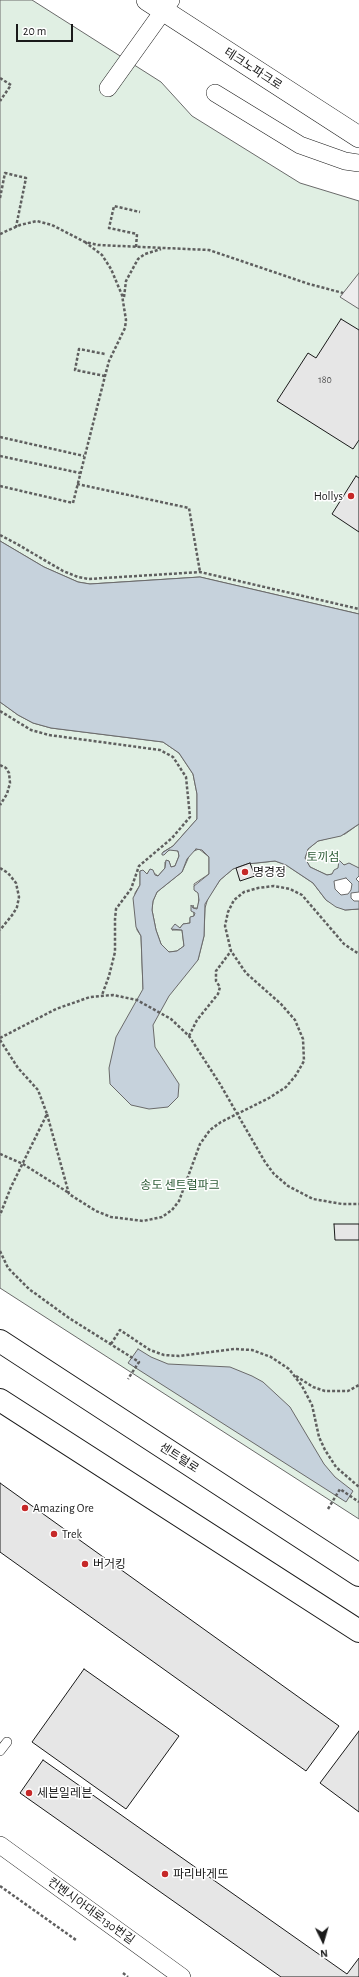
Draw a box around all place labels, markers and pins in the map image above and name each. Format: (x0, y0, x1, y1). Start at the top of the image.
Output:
place label: Hollys (314, 489, 343, 503)
marker: Hollys (346, 491, 356, 501)
place label: 명경정 (253, 865, 286, 879)
marker: 명경정 (240, 867, 250, 877)
place label: Amazing Ore (33, 1501, 94, 1515)
marker: Amazing Ore (20, 1503, 30, 1513)
place label: Trek (62, 1527, 82, 1541)
marker: Trek (49, 1529, 59, 1539)
place label: 버거킹 (93, 1557, 126, 1571)
marker: 버거킹 (80, 1559, 90, 1569)
place label: 세븐일레븐 (37, 1786, 92, 1800)
marker: 세븐일레븐 (24, 1788, 34, 1798)
place label: 파리바게뜨 (173, 1867, 228, 1881)
marker: 파리바게뜨 (160, 1869, 170, 1879)

